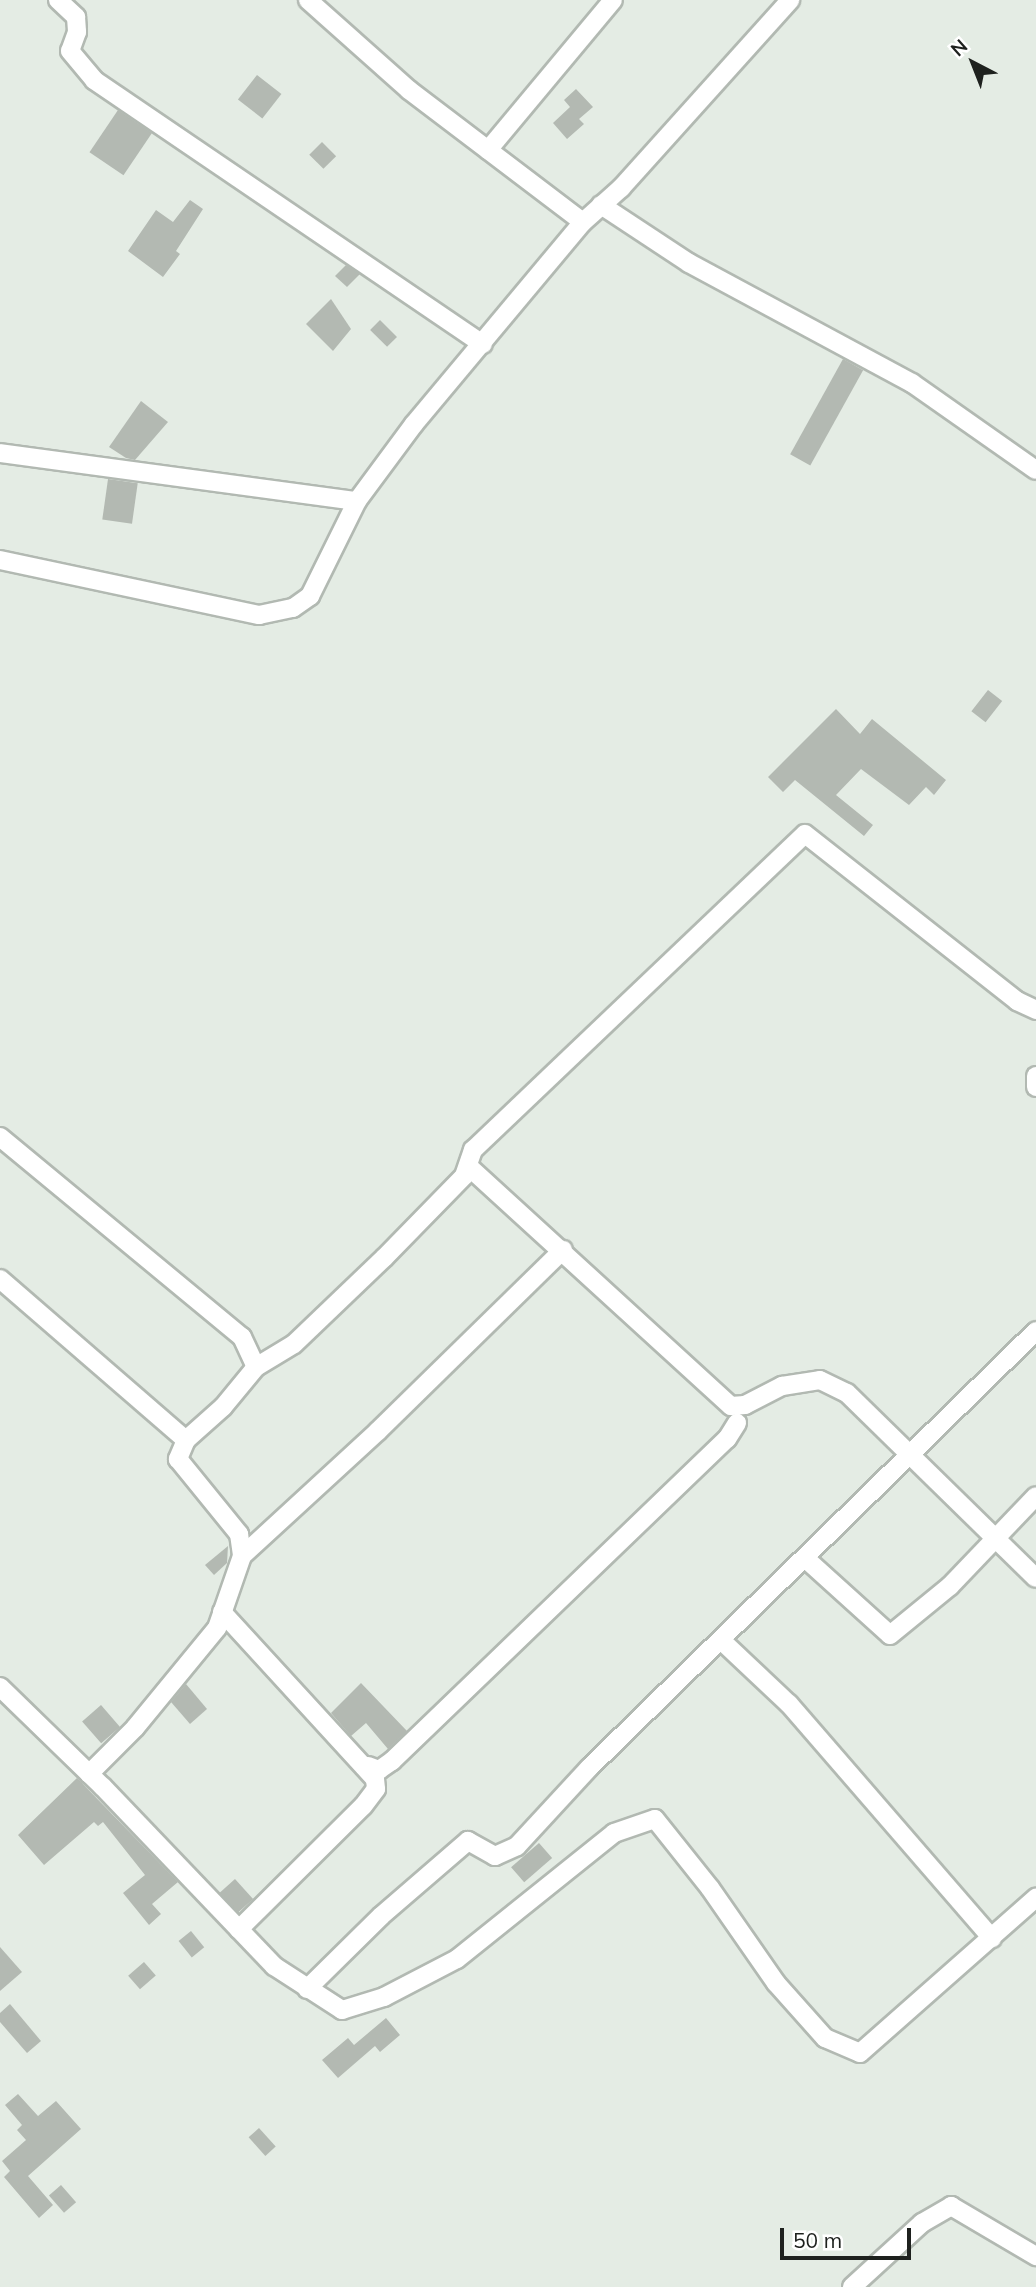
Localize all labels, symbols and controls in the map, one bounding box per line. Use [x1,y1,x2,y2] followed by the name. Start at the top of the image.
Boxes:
[938,28,1008,98] north arrow
[946,34,972,61] text: N
[784,2214,915,2258] scale bar
[793,2227,842,2253] text: 50 m

